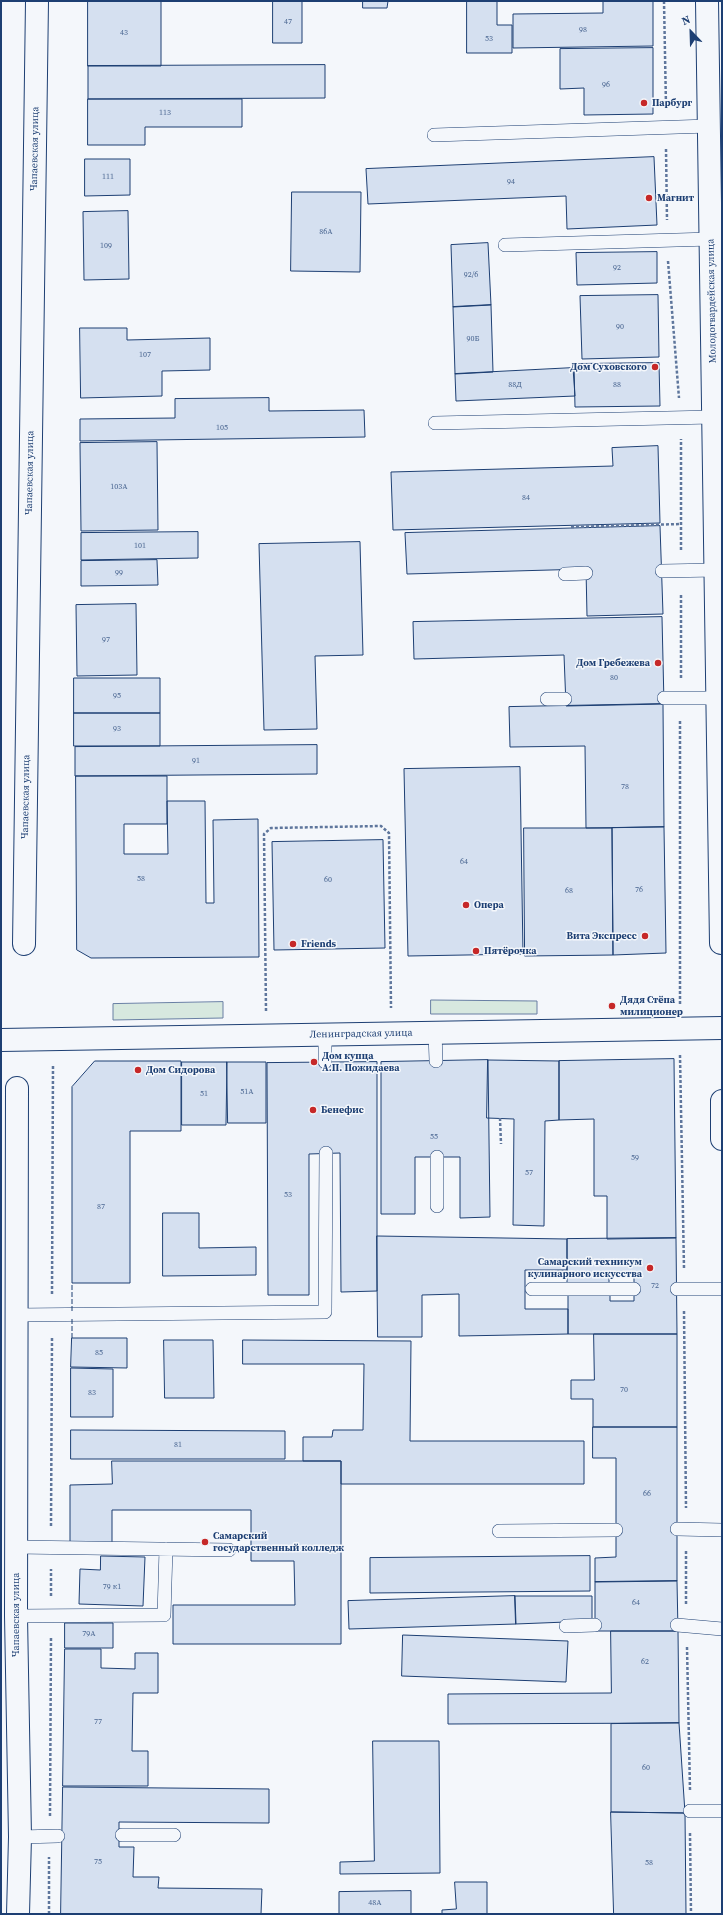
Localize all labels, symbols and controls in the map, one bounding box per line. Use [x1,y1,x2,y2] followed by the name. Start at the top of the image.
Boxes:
[671,12,711,52] north arrow
[679,12,693,29] text: N
[284,17,292,27] house number: 47
[579,25,587,35] house number: 98
[120,28,128,38] house number: 43
[485,34,493,44] house number: 53
[602,80,610,90] house number: 96
[652,97,692,109] place label: Парбург
[639,98,649,108] marker: Парбург
[28,107,42,191] street label: Чапаевская улица
[159,108,171,118] house number: 113
[102,172,114,182] house number: 111
[507,177,515,187] house number: 94
[657,192,694,204] place label: Магнит
[644,193,654,203] marker: Магнит
[319,227,333,237] house number: 86А
[705,239,719,363] street label: Молодогвардейская улица
[100,241,112,251] house number: 109
[613,263,621,273] house number: 92
[464,270,478,280] house number: 92/6
[616,322,624,332] house number: 90
[467,334,479,344] house number: 90Б
[139,350,151,360] house number: 107
[570,361,647,373] place label: Дом Суховского
[650,362,660,372] marker: Дом Суховского
[508,380,522,390] house number: 88Д
[613,380,621,390] house number: 88
[216,423,228,433] house number: 105
[23,431,37,515] street label: Чапаевская улица
[110,482,128,492] house number: 103А
[522,493,530,503] house number: 84
[134,541,146,551] house number: 101
[115,568,123,578] house number: 99
[102,635,110,645] house number: 97
[576,657,650,669] place label: Дом Гребежева
[653,658,663,668] marker: Дом Гребежева
[610,673,618,683] house number: 80
[113,691,121,701] house number: 95
[113,724,121,734] house number: 93
[19,755,33,839] street label: Чапаевская улица
[192,756,200,766] house number: 91
[621,782,629,792] house number: 78
[460,857,468,867] house number: 64
[137,874,145,884] house number: 58
[324,875,332,885] house number: 60
[635,885,643,895] house number: 76
[565,886,573,896] house number: 68
[474,899,504,911] place label: Опера
[461,900,471,910] marker: Опера
[566,930,637,942] place label: Вита Экспресс
[640,931,650,941] marker: Вита Экспресс
[301,938,336,950] place label: Friends
[288,939,298,949] marker: Friends
[484,945,537,957] place label: Пятёрочка
[471,946,481,956] marker: Пятёрочка
[620,994,683,1018] place label: Дядя Стёпа милиционер
[607,1001,617,1011] marker: Дядя Стёпа милиционер
[309,1027,413,1041] street label: Ленинградская улица
[322,1050,399,1074] place label: Дом купца А.П. Пожидаева
[309,1057,319,1067] marker: Дом купца А.П. Пожидаева
[146,1064,215,1076] place label: Дом Сидорова
[133,1065,143,1075] marker: Дом Сидорова
[240,1087,254,1097] house number: 51А
[200,1089,208,1099] house number: 51
[321,1104,364,1116] place label: Бенефис
[308,1105,318,1115] marker: Бенефис
[430,1132,438,1142] house number: 55
[631,1153,639,1163] house number: 59
[525,1168,533,1178] house number: 57
[284,1190,292,1200] house number: 53
[97,1202,105,1212] house number: 87
[528,1256,642,1280] place label: Самарский техникум кулинарного искусства
[645,1263,655,1273] marker: Самарский техникум кулинарного искусства
[651,1281,659,1291] house number: 72
[95,1348,103,1358] house number: 85
[620,1385,628,1395] house number: 70
[88,1388,96,1398] house number: 83
[174,1440,182,1450] house number: 81
[643,1489,651,1499] house number: 66
[213,1530,344,1554] place label: Самарский государственный колледж
[200,1537,210,1547] marker: Самарский государственный колледж
[10,1573,22,1657] street label: Чапаевская улица
[103,1582,121,1592] house number: 79 к1
[632,1598,640,1608] house number: 64
[82,1629,96,1639] house number: 79А
[641,1657,649,1667] house number: 62
[94,1717,102,1727] house number: 77
[642,1763,650,1773] house number: 60
[94,1857,102,1867] house number: 75
[645,1858,653,1868] house number: 58
[368,1898,382,1908] house number: 48А

